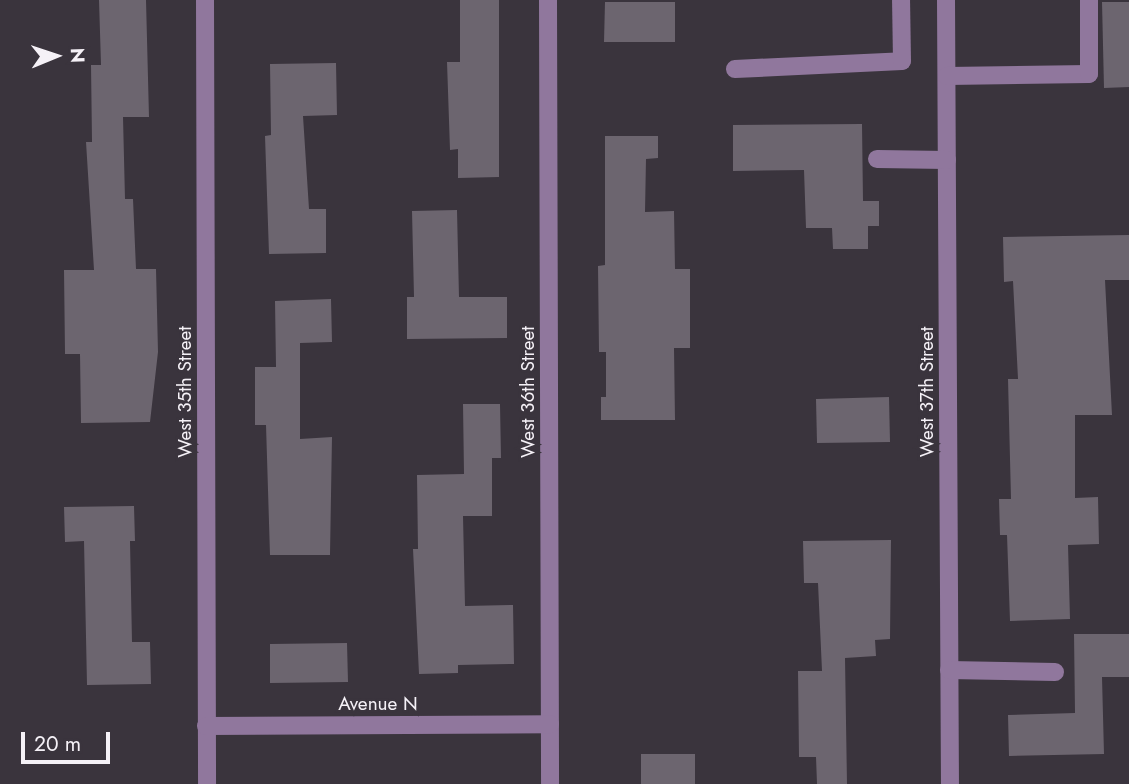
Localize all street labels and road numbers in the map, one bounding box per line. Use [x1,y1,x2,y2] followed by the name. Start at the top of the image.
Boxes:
[174,326,196,458] street label: West 35th Street
[517,326,539,458] street label: West 36th Street
[916,327,938,457] street label: West 37th Street
[338,693,418,715] street label: Avenue N

